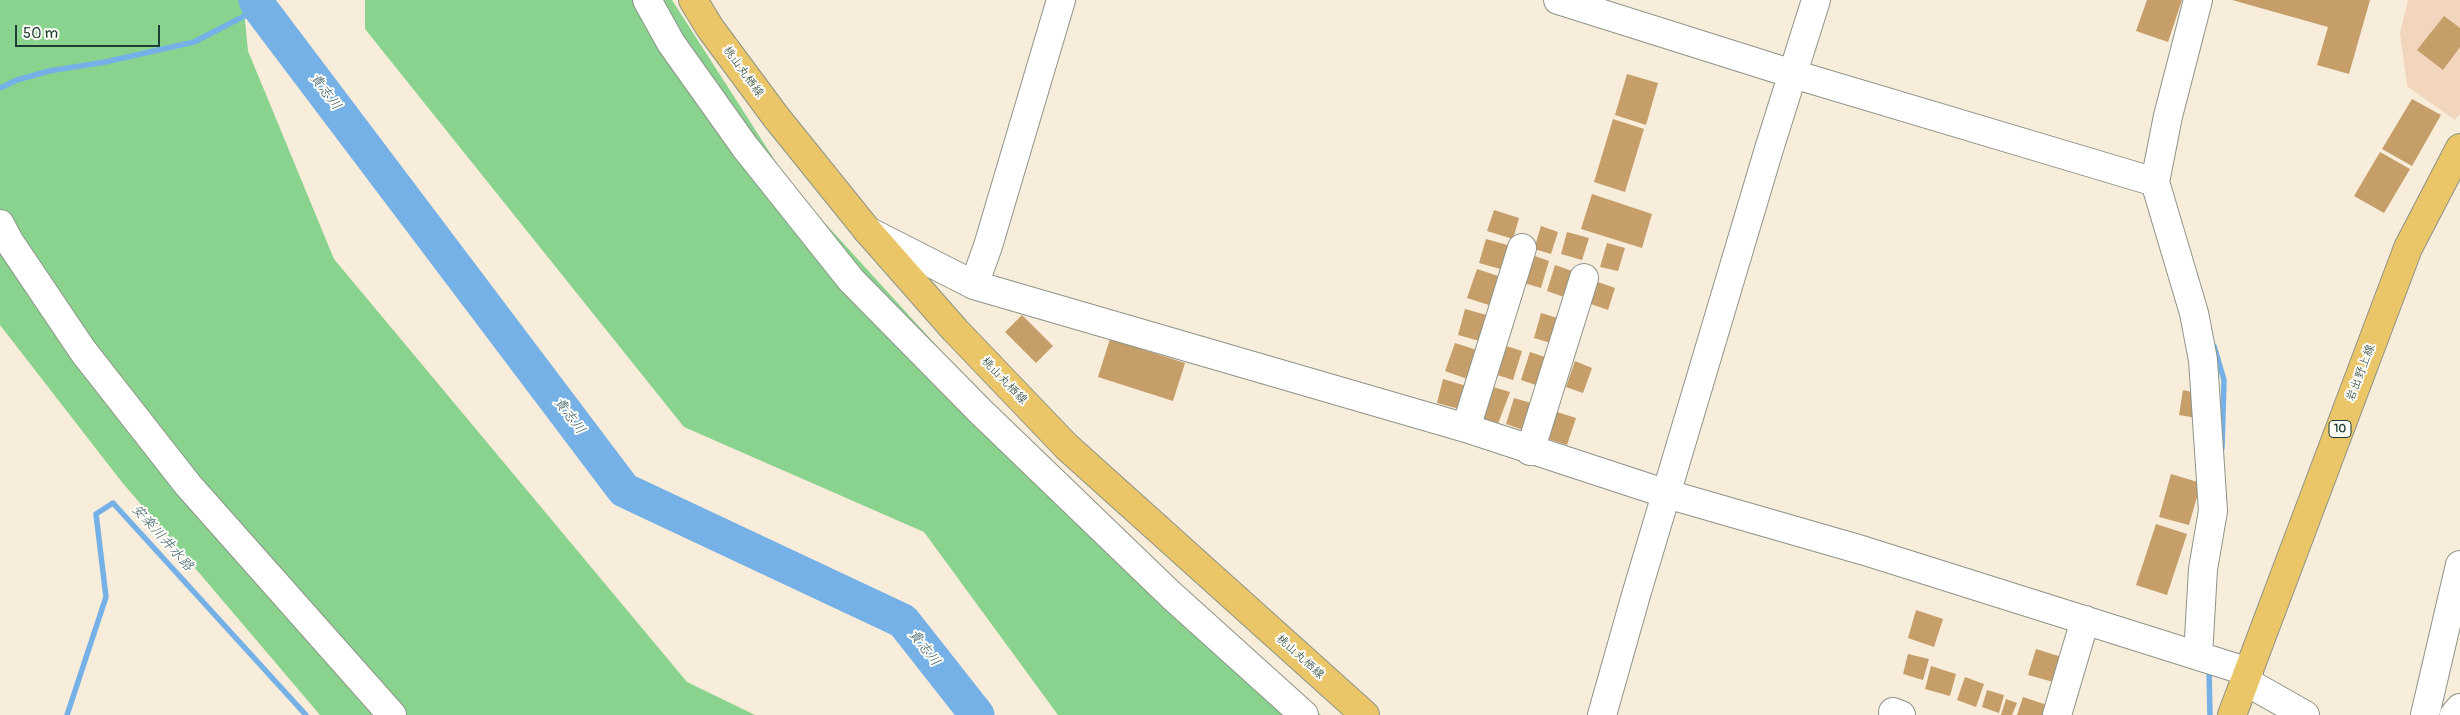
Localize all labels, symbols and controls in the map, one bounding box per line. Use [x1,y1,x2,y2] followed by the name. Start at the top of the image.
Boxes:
[18,15,162,47] scale bar
[23,24,58,43] text: 50 m
[720,43,766,101] street label: 桃山丸栖線
[306,70,344,114] water label: 貴志川
[2344,342,2378,404] street label: 岩出野上線
[978,354,1030,408] street label: 桃山丸栖線
[550,394,588,438] water label: 貴志川
[2329,420,2351,438] road number: 10
[128,501,196,575] water label: 安楽川井水路
[904,626,944,670] water label: 貴志川
[1273,632,1327,682] street label: 桃山丸栖線

